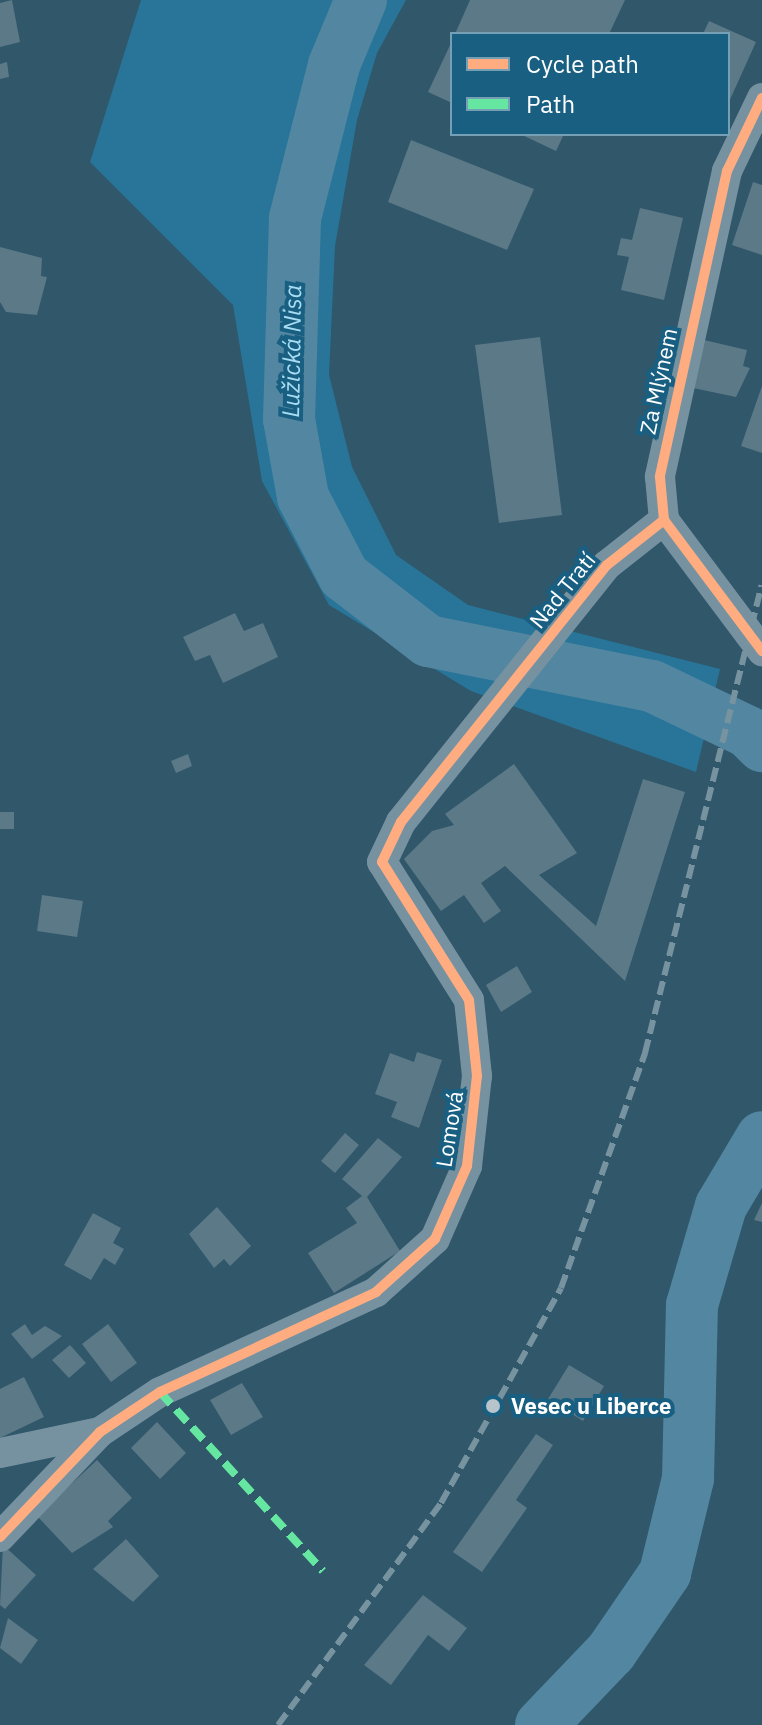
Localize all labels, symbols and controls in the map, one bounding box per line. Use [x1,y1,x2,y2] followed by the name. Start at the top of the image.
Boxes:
[450,32,730,136] legend
[526,48,639,80] text: Cycle path
[526,88,575,120] text: Path
[276,284,308,418] water label: Lužická Nisa
[634,325,682,437] street label: Za Mlýnem
[523,547,601,633] street label: Nad Tratí
[430,1089,468,1169] street label: Lomová
[511,1393,671,1419] place label: Vesec u Liberce
[482,1395,504,1417] marker: Vesec u Liberce

